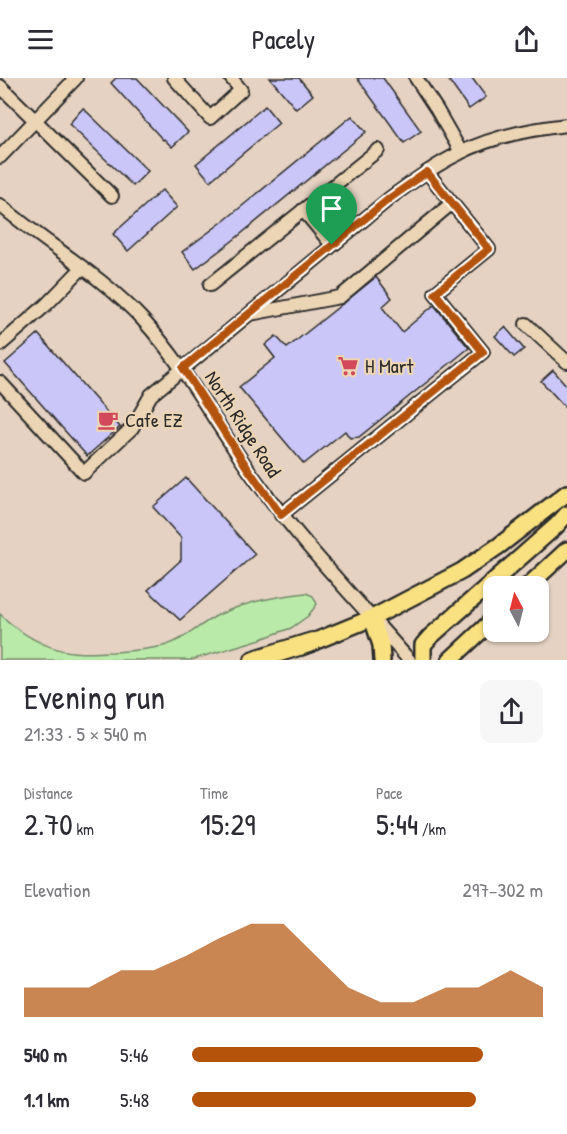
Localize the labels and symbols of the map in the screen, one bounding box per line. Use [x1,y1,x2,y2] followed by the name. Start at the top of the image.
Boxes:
[306,183,357,245] pin
[365,352,414,379] place label: H Mart
[336,354,360,378] supermarket icon: H Mart
[199,365,288,482] street label: North Ridge Road
[125,406,183,433] place label: Cafe EZ
[96,408,120,432] cafe icon: Cafe EZ
[483,576,549,642] north arrow

